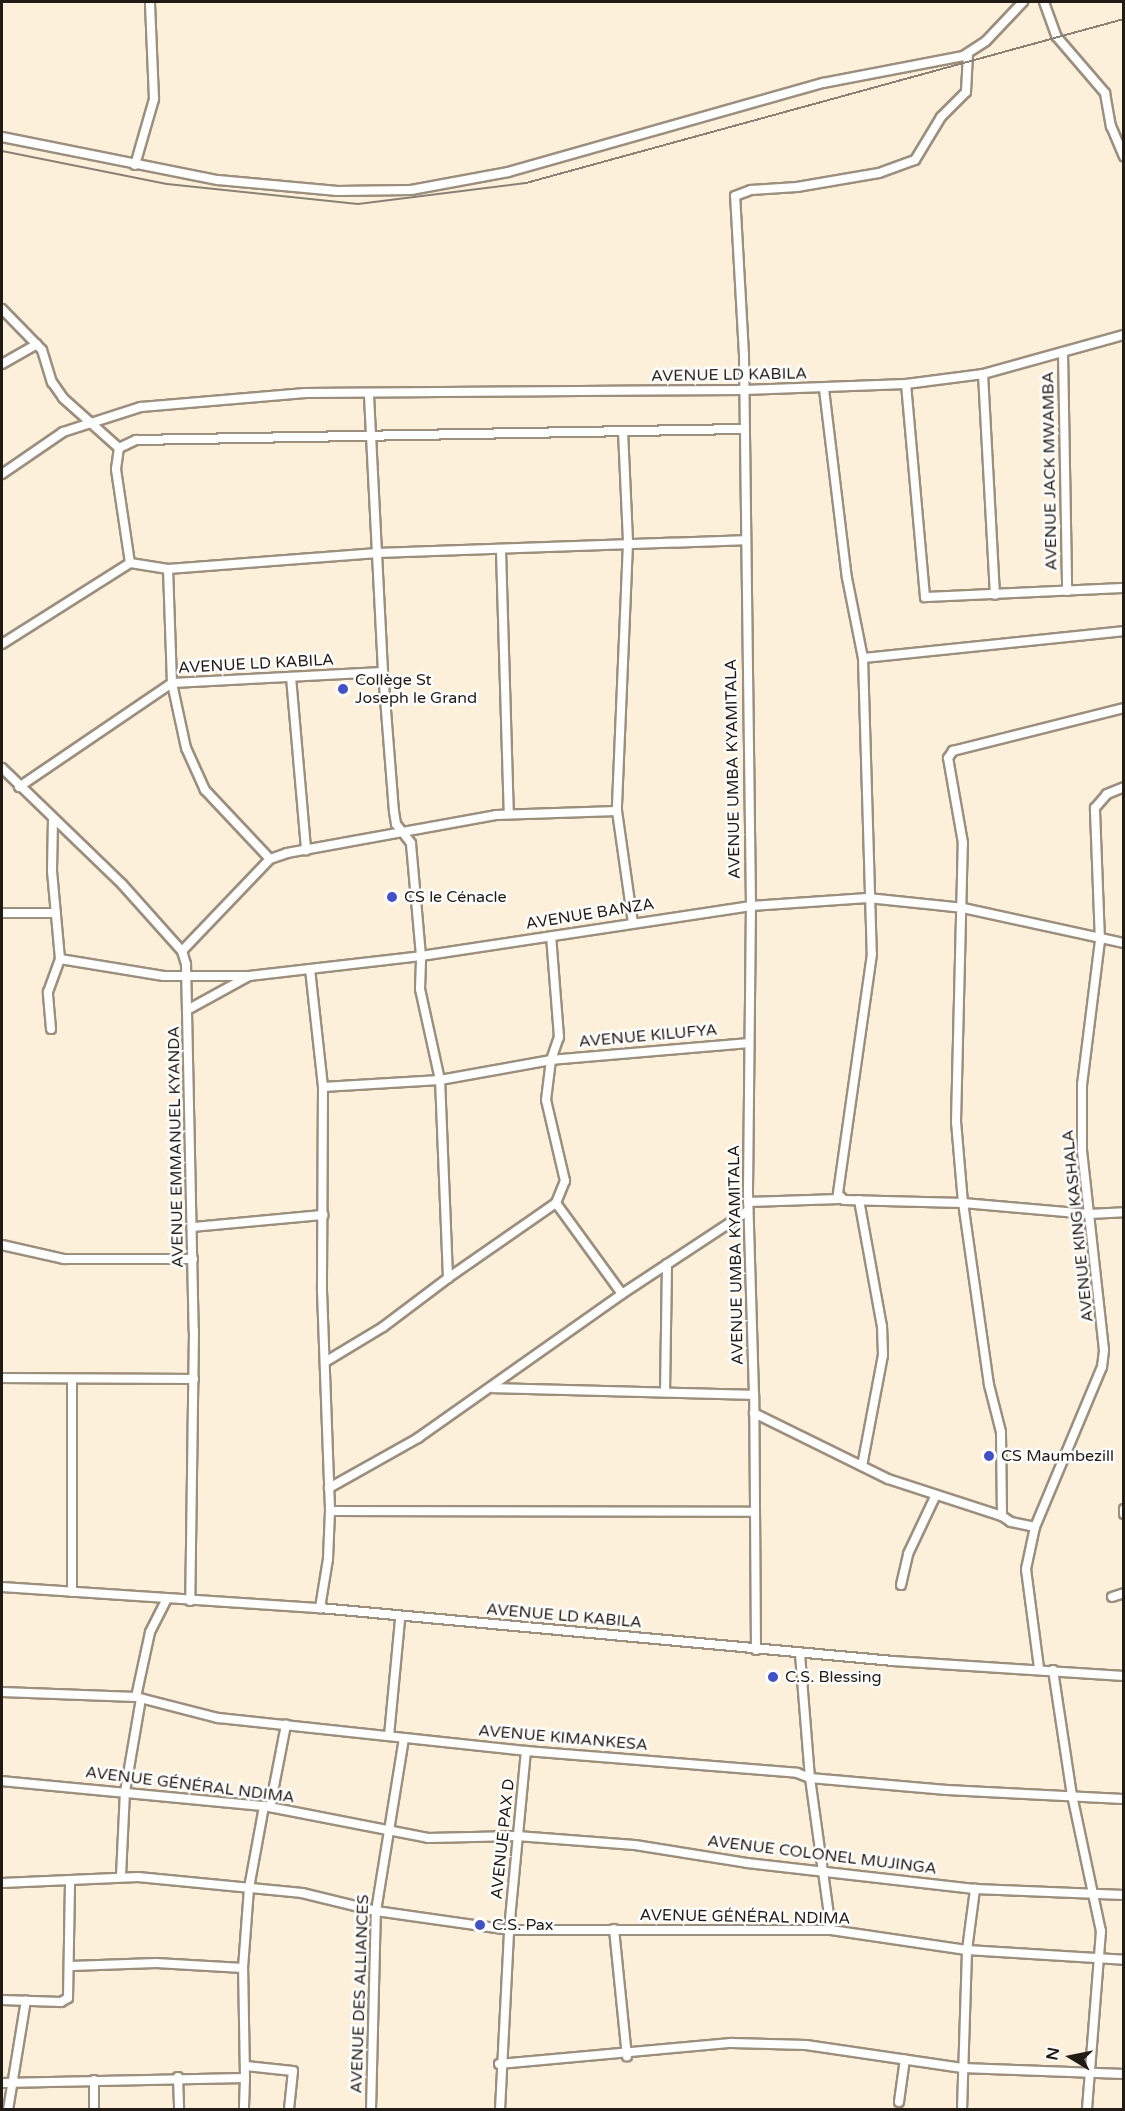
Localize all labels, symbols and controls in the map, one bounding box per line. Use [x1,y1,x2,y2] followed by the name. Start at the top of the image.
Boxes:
[651,364,807,386] street label: AVENUE LD KABILA
[1039,371,1061,571] street label: AVENUE JACK MWAMBA
[178,650,334,678] street label: AVENUE LD KABILA
[721,659,745,879] street label: AVENUE UMBA KYAMITALA
[355,670,477,708] place label: Collège St Joseph le Grand
[336,682,350,696] marker: Collège St Joseph le Grand
[404,887,507,907] place label: CS le Cénacle
[385,890,399,904] marker: CS le Cénacle
[524,894,656,934] street label: AVENUE BANZA
[578,1020,718,1052] street label: AVENUE KILUFYA
[164,1026,188,1268] street label: AVENUE EMMANUEL KYANDA
[1058,1129,1098,1323] street label: AVENUE KING KASHALA
[724,1145,748,1365] street label: AVENUE UMBA KYAMITALA
[1001,1446,1114,1466] place label: CS Maumbezill
[982,1449,996,1463] marker: CS Maumbezill
[485,1600,643,1632] street label: AVENUE LD KABILA
[785,1667,882,1687] place label: C.S. Blessing
[766,1670,780,1684] marker: C.S. Blessing
[477,1721,649,1755] street label: AVENUE KIMANKESA
[84,1763,296,1807] street label: AVENUE GÉNÉRAL NDIMA
[487,1778,519,1900] street label: AVENUE PAX D
[706,1831,938,1879] street label: AVENUE COLONEL MUJINGA
[347,1894,373,2094] street label: AVENUE DES ALLIANCES
[639,1906,851,1928] street label: AVENUE GÉNÉRAL NDIMA
[492,1915,553,1935] place label: C.S. Pax
[473,1918,487,1932] marker: C.S. Pax
[1041,2027,1101,2087] north arrow
[1042,2046,1064,2062] text: N

